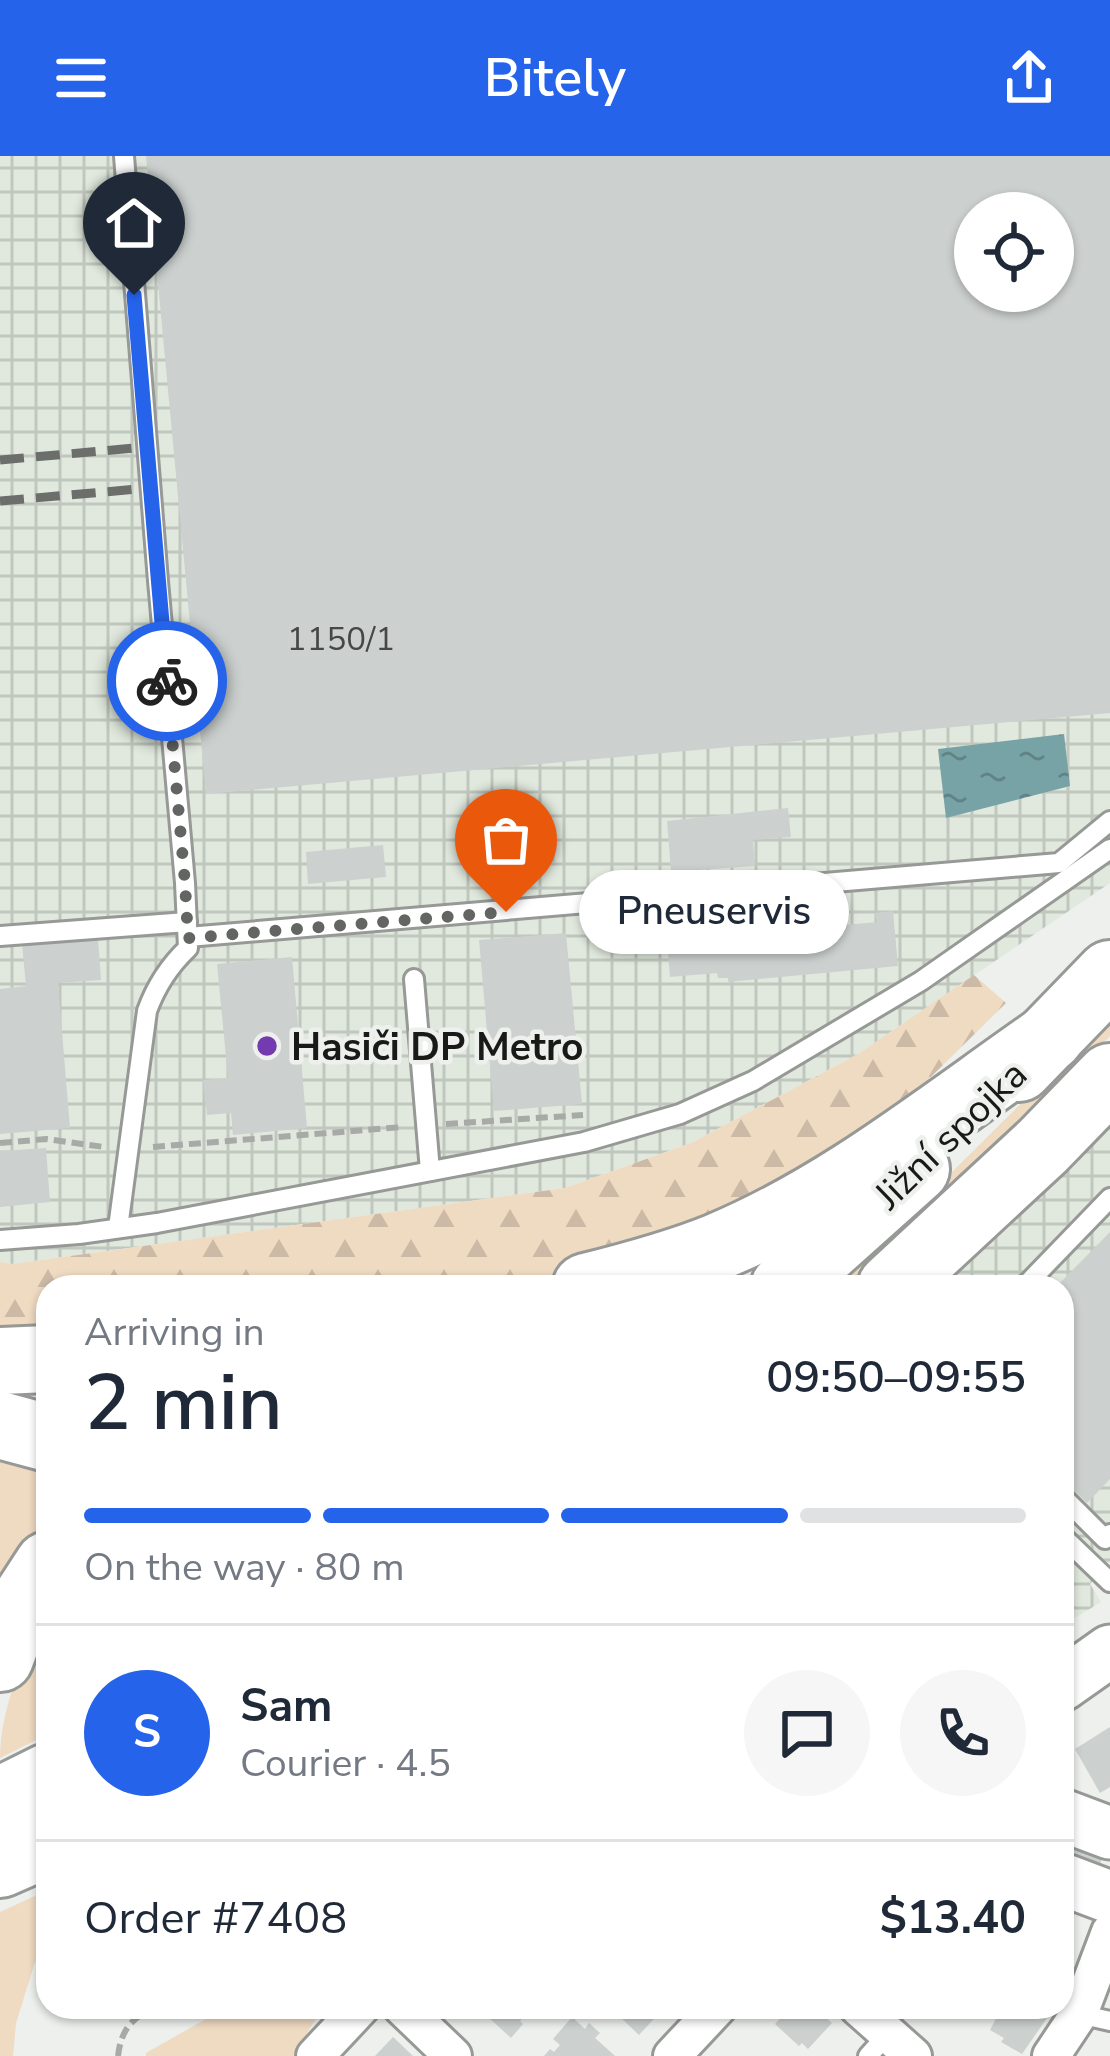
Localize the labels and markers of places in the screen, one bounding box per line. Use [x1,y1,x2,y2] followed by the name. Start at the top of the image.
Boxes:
[83,172,185,295] pin
[455,789,557,912] pin
[578,870,848,954] callout: Pneuservis
[291,1021,583,1074] place label: Hasiči DP Metro
[254,1033,280,1059] marker: Hasiči DP Metro

